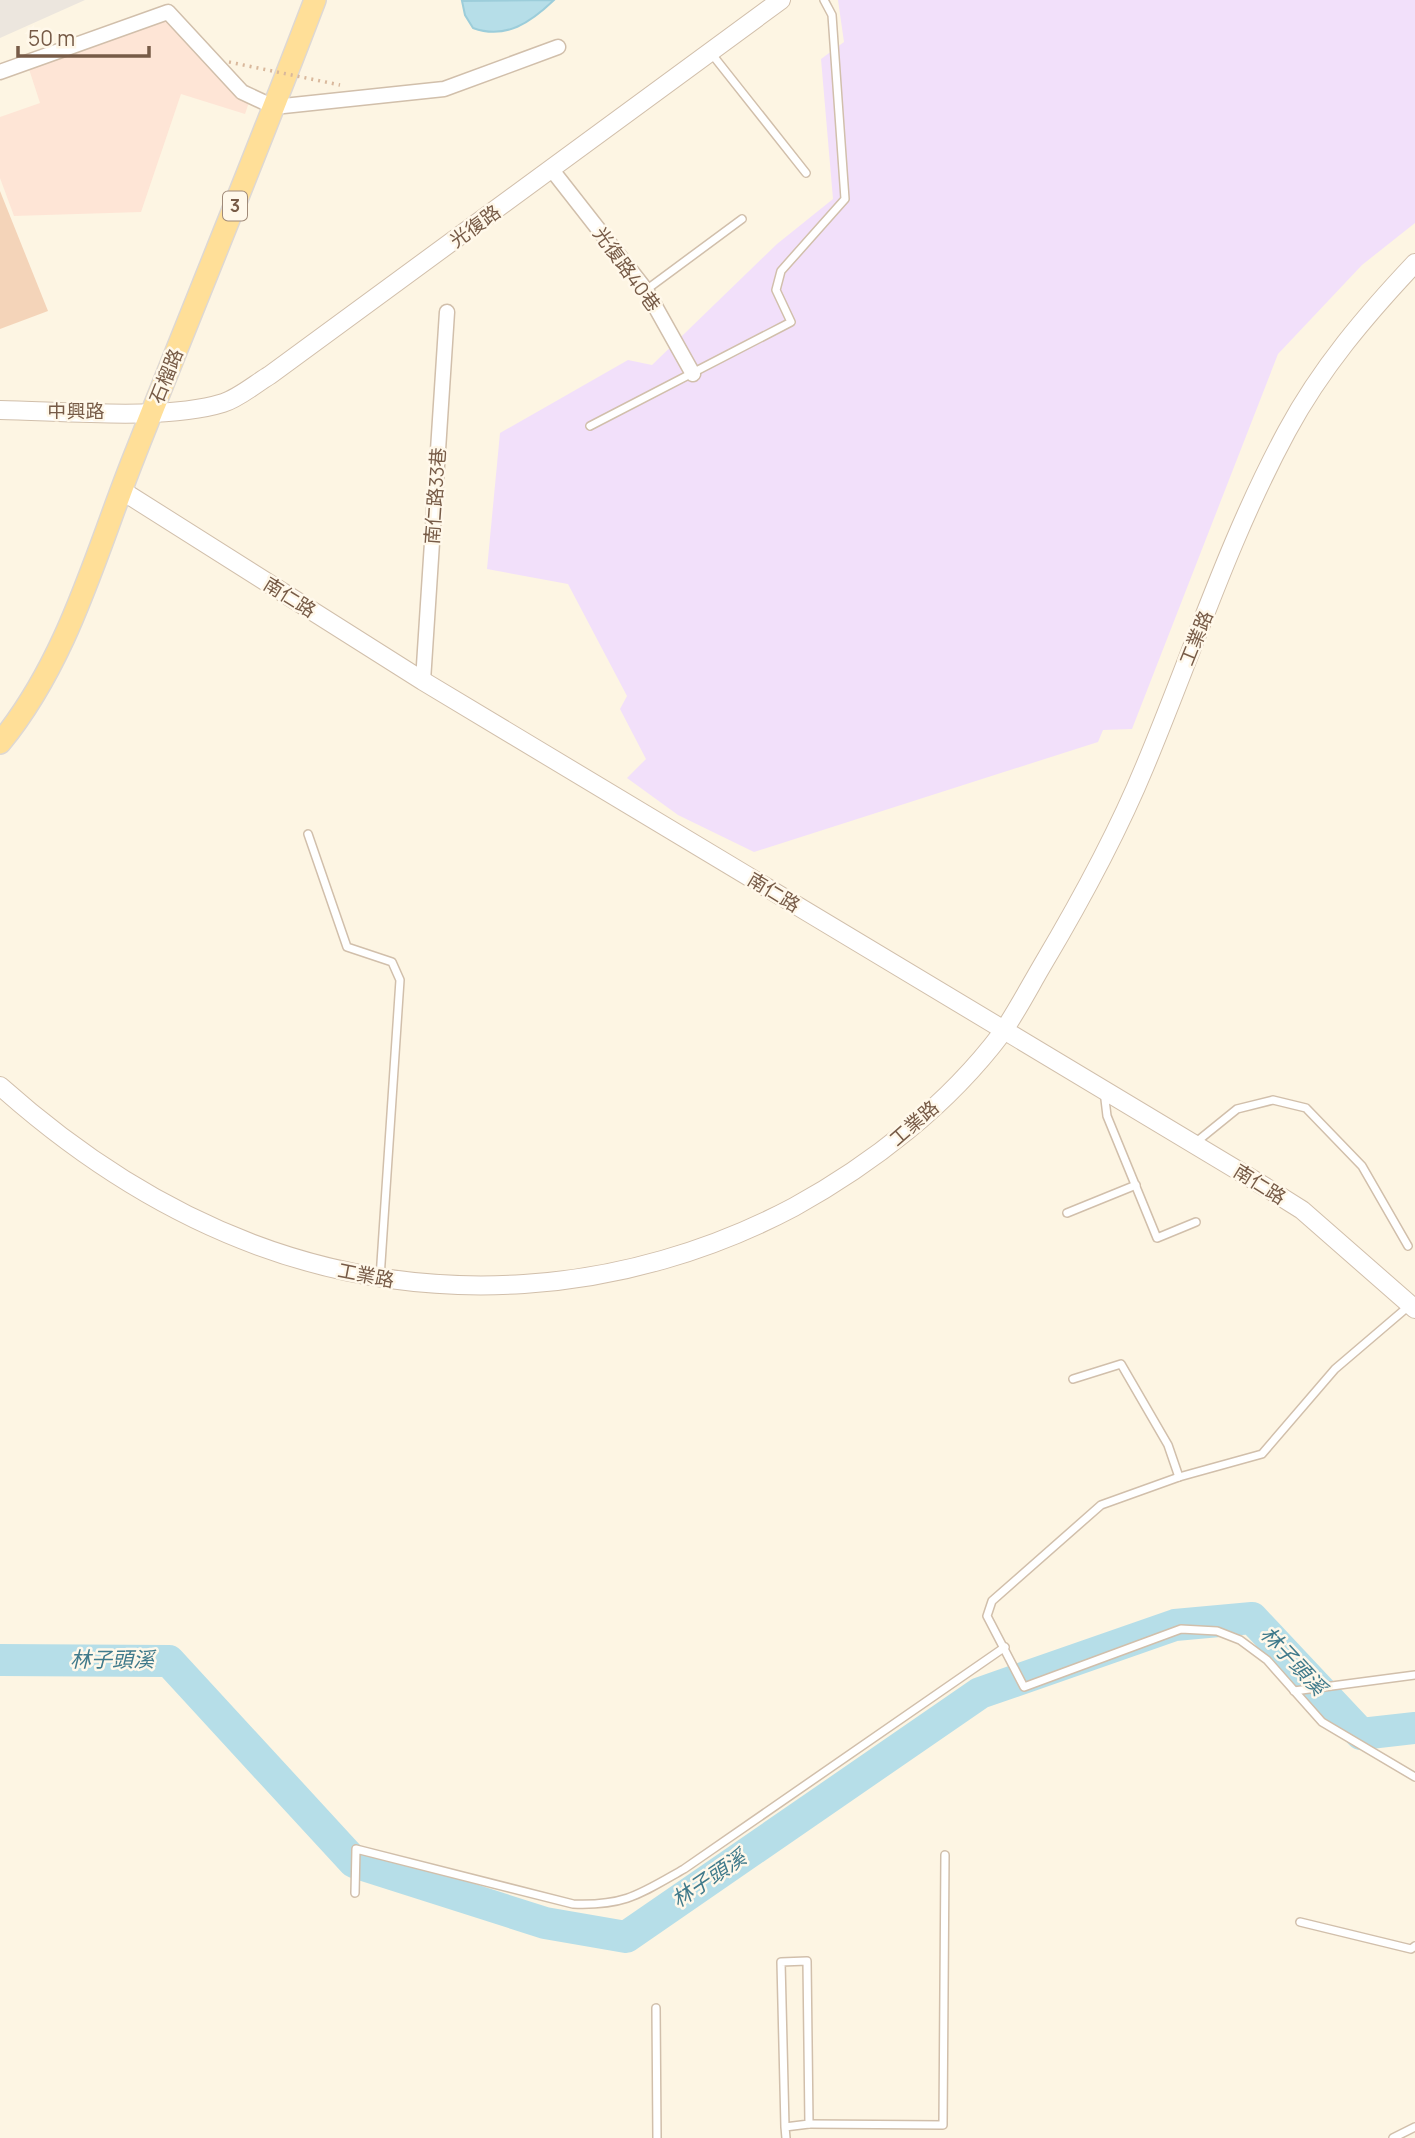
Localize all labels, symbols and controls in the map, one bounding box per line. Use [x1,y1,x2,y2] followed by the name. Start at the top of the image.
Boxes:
[18,14,149,58] scale bar
[28,24,75,52] text: 50 m
[223,191,247,220] road number: 3
[444,199,506,253] street label: 光復路
[587,221,667,317] street label: 光復路40巷
[143,345,189,407] street label: 石榴路
[47,398,105,424] street label: 中興路
[419,447,451,545] street label: 南仁路33巷
[259,571,321,623] street label: 南仁路
[1173,607,1219,669] street label: 工業路
[743,866,805,918] street label: 南仁路
[884,1094,944,1152] street label: 工業路
[1229,1158,1291,1210] street label: 南仁路
[336,1257,396,1293] street label: 工業路
[1255,1620,1335,1703] water label: 林子頭溪
[70,1645,157,1673] water label: 林子頭溪
[666,1841,754,1913] water label: 林子頭溪

